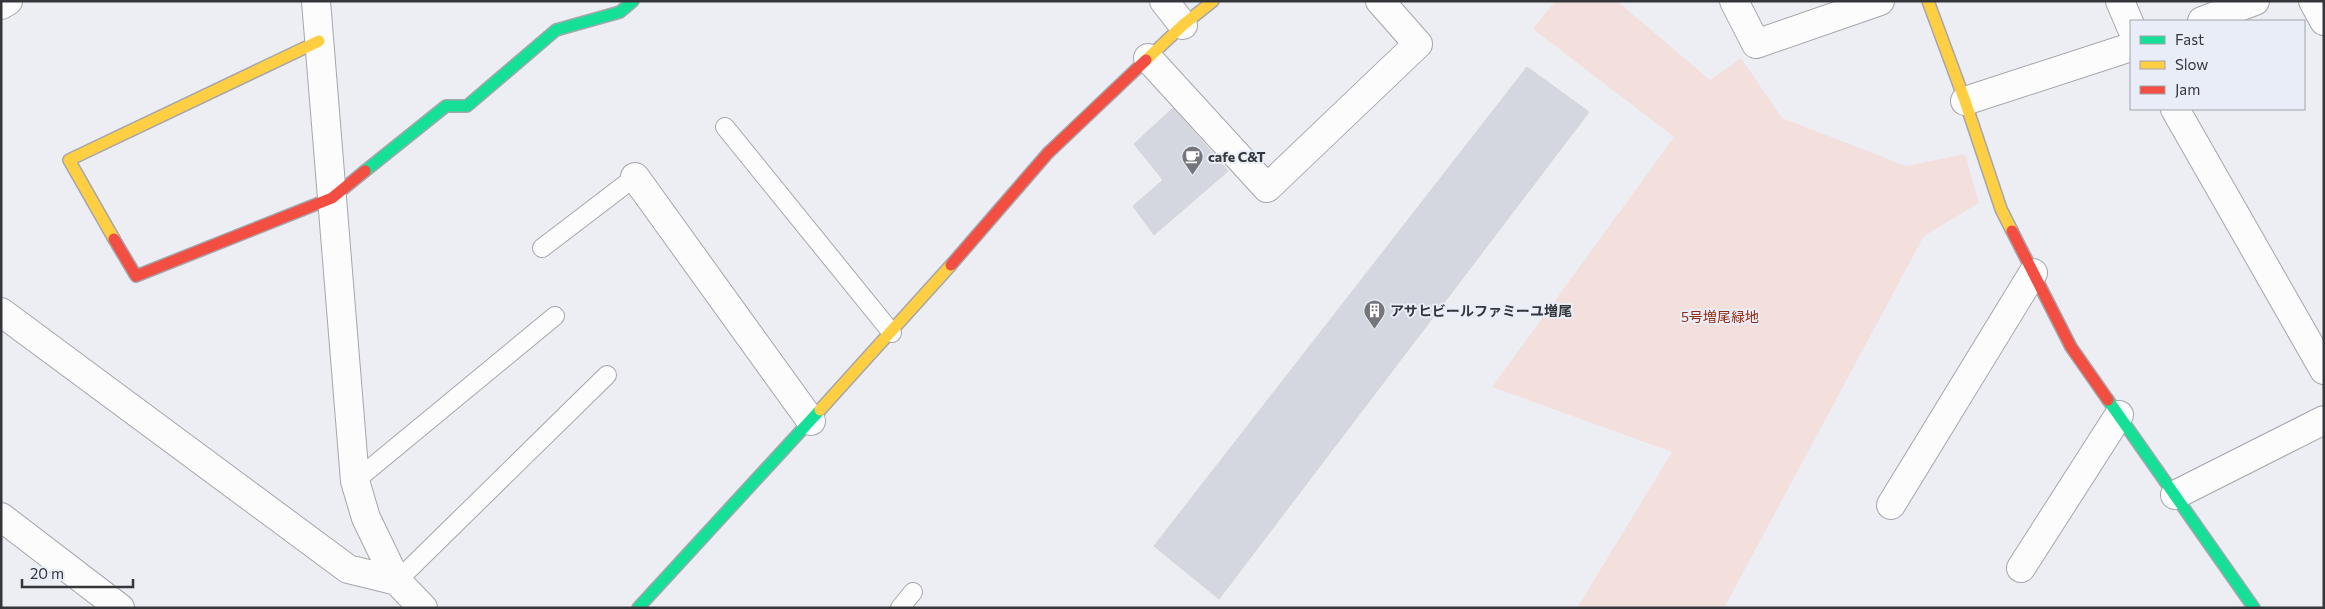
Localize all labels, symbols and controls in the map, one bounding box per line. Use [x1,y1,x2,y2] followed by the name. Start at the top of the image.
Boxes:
[2130,20,2305,110] legend
[2175,30,2204,48] text: Fast
[2175,55,2208,73] text: Slow
[2175,80,2200,98] text: Jam
[1180,144,1204,175] cafe icon: cafe C&T
[1208,148,1266,165] place label: cafe C&T
[1362,298,1386,329] building icon: アサヒビールファミーユ増尾
[1390,302,1572,319] place label: アサヒビールファミーユ増尾
[1681,308,1759,325] park label: 5号増尾緑地
[22,556,134,588] scale bar
[30,564,64,582] text: 20 m

